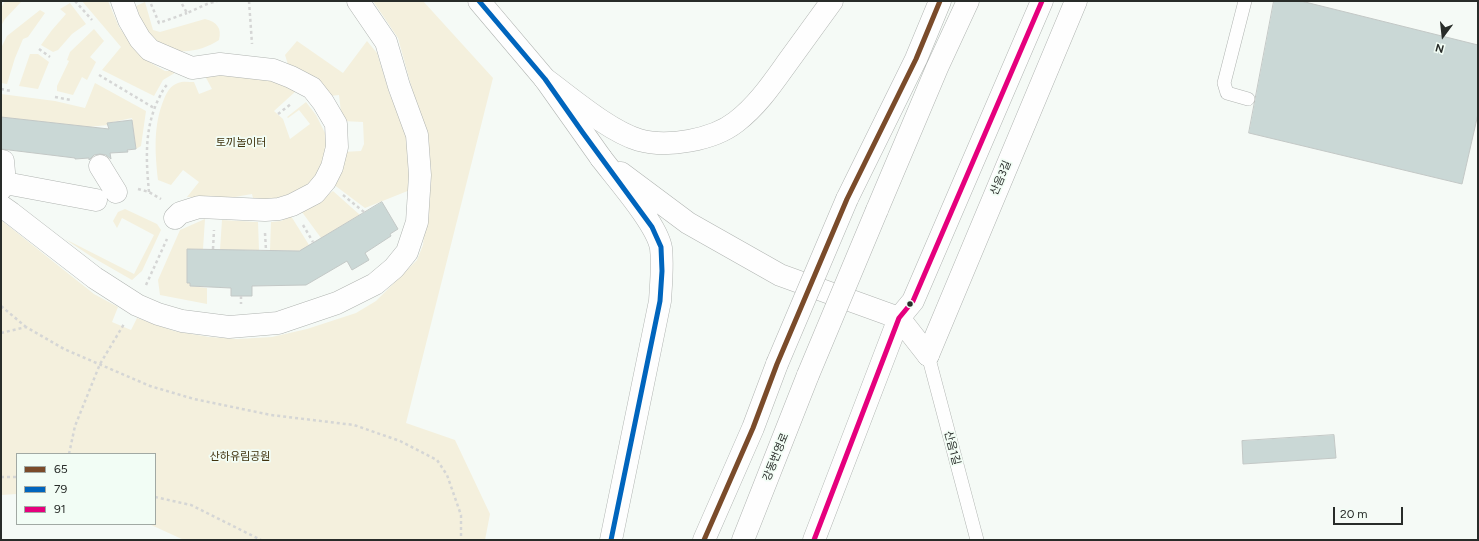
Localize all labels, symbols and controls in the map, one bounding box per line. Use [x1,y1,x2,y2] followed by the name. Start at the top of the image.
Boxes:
[1423,16,1463,56] north arrow
[1434,41,1446,55] text: N
[216,136,266,150] park label: 토끼놀이터
[988,159,1014,197] street label: 산음3길
[905,299,915,309] unlabelled marker
[941,429,963,467] street label: 산음1길
[760,431,792,483] street label: 강동번영로
[210,450,270,464] park label: 산하유림공원
[16,453,156,525] legend
[54,462,68,476] text: 65
[54,482,67,496] text: 79
[1335,499,1405,525] scale bar
[54,502,66,516] text: 91
[1340,507,1368,521] text: 20 m

